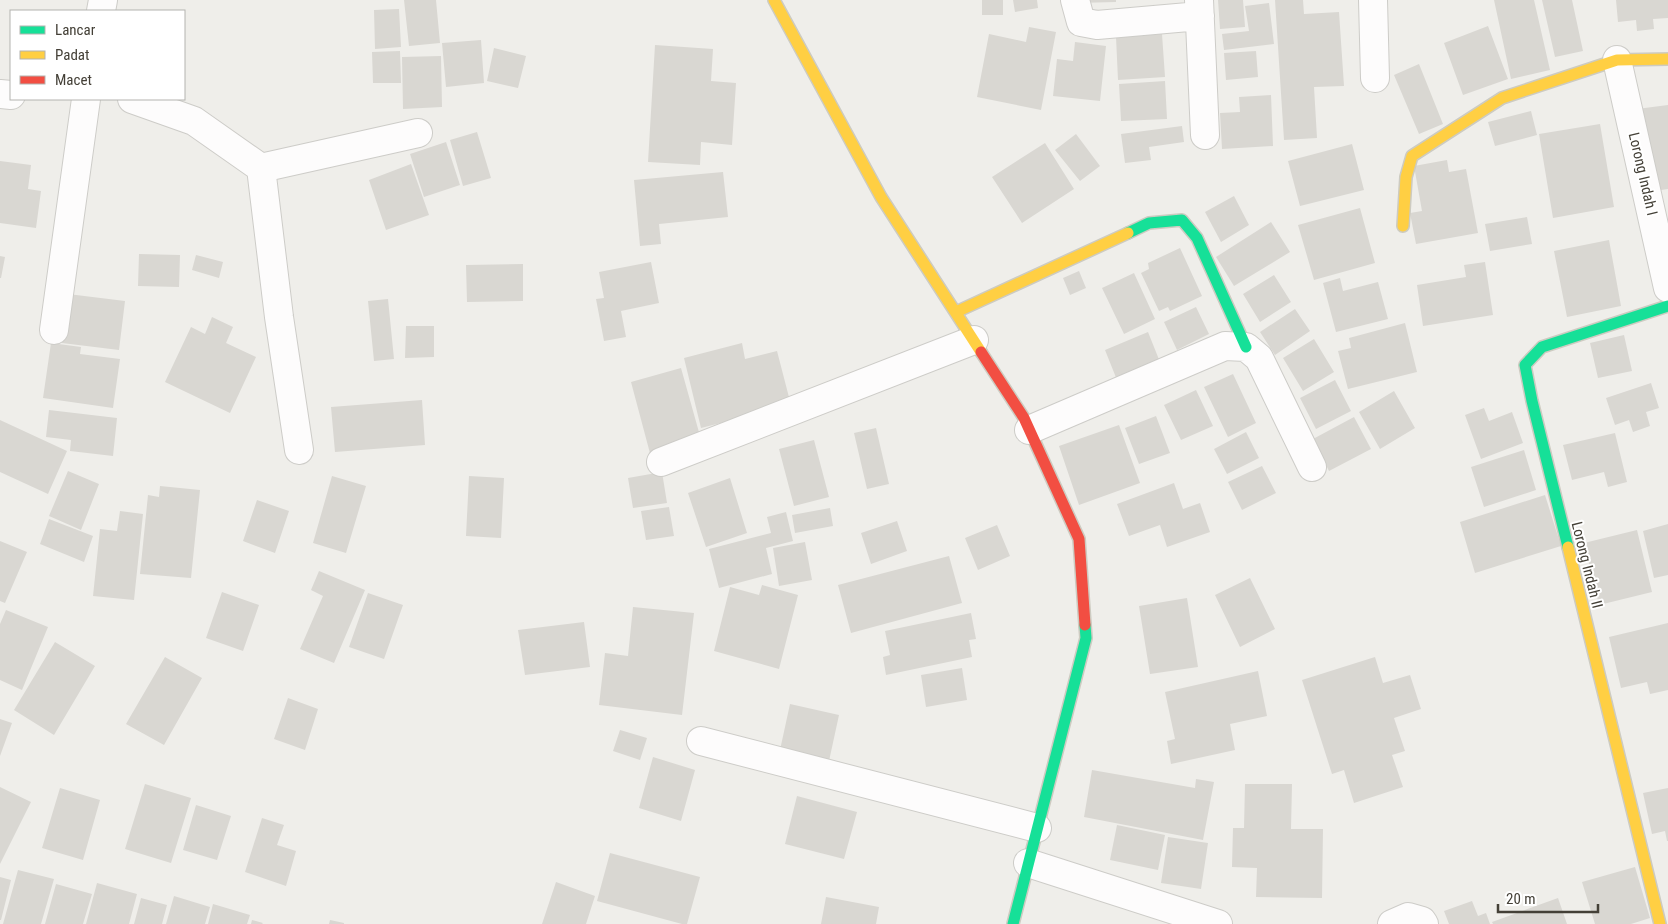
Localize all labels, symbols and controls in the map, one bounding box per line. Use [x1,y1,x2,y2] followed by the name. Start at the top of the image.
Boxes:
[10,10,185,100] legend
[55,21,96,39] text: Lancar
[55,46,89,64] text: Padat
[55,71,92,89] text: Macet
[1625,131,1661,217] street label: Lorong Indah I
[1568,520,1606,610] street label: Lorong Indah II
[1498,882,1598,914] scale bar
[1506,890,1536,908] text: 20 m

